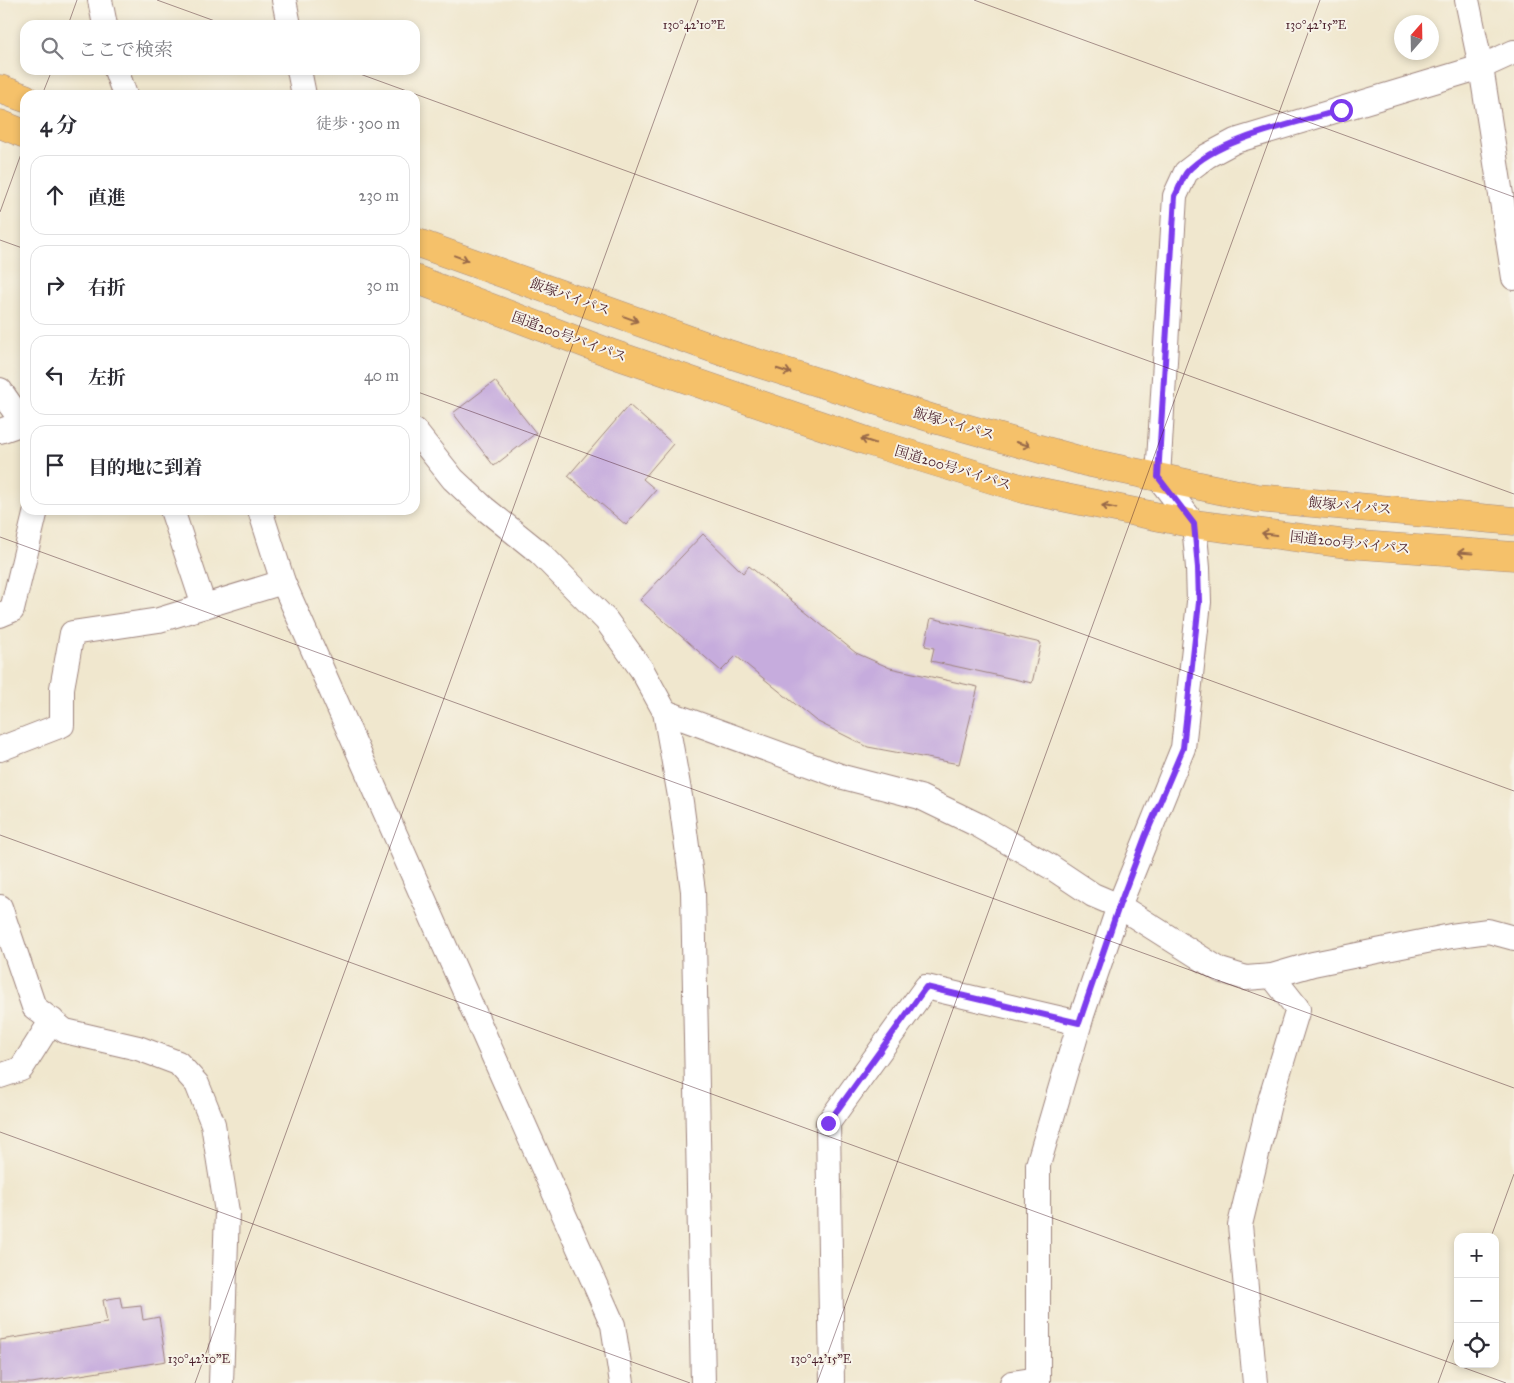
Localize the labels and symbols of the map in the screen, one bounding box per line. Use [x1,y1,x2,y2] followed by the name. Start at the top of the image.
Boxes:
[1394,15,1439,60] north arrow
[663,18,726,32] text: 130°42'10"E
[1286,18,1347,32] text: 130°42'15"E
[1330,99,1353,122] route start
[453,254,469,264] one-way arrow
[528,275,612,319] street label: 飯塚バイパス
[509,308,629,366] street label: 国道200号バイパス
[622,315,638,324] one-way arrow
[776,367,792,377] one-way arrow
[911,404,997,444] street label: 飯塚バイパス
[860,436,876,446] one-way arrow
[1015,440,1031,450] one-way arrow
[893,442,1013,494] street label: 国道200号バイパス
[1308,494,1392,518] street label: 飯塚バイパス
[1101,502,1117,511] one-way arrow
[1289,528,1411,558] street label: 国道200号バイパス
[1261,529,1277,539] one-way arrow
[1458,548,1474,557] one-way arrow
[817,1112,840,1135] route end
[168,1352,231,1366] text: 130°42'10"E
[791,1352,852,1366] text: 130°42'15"E

